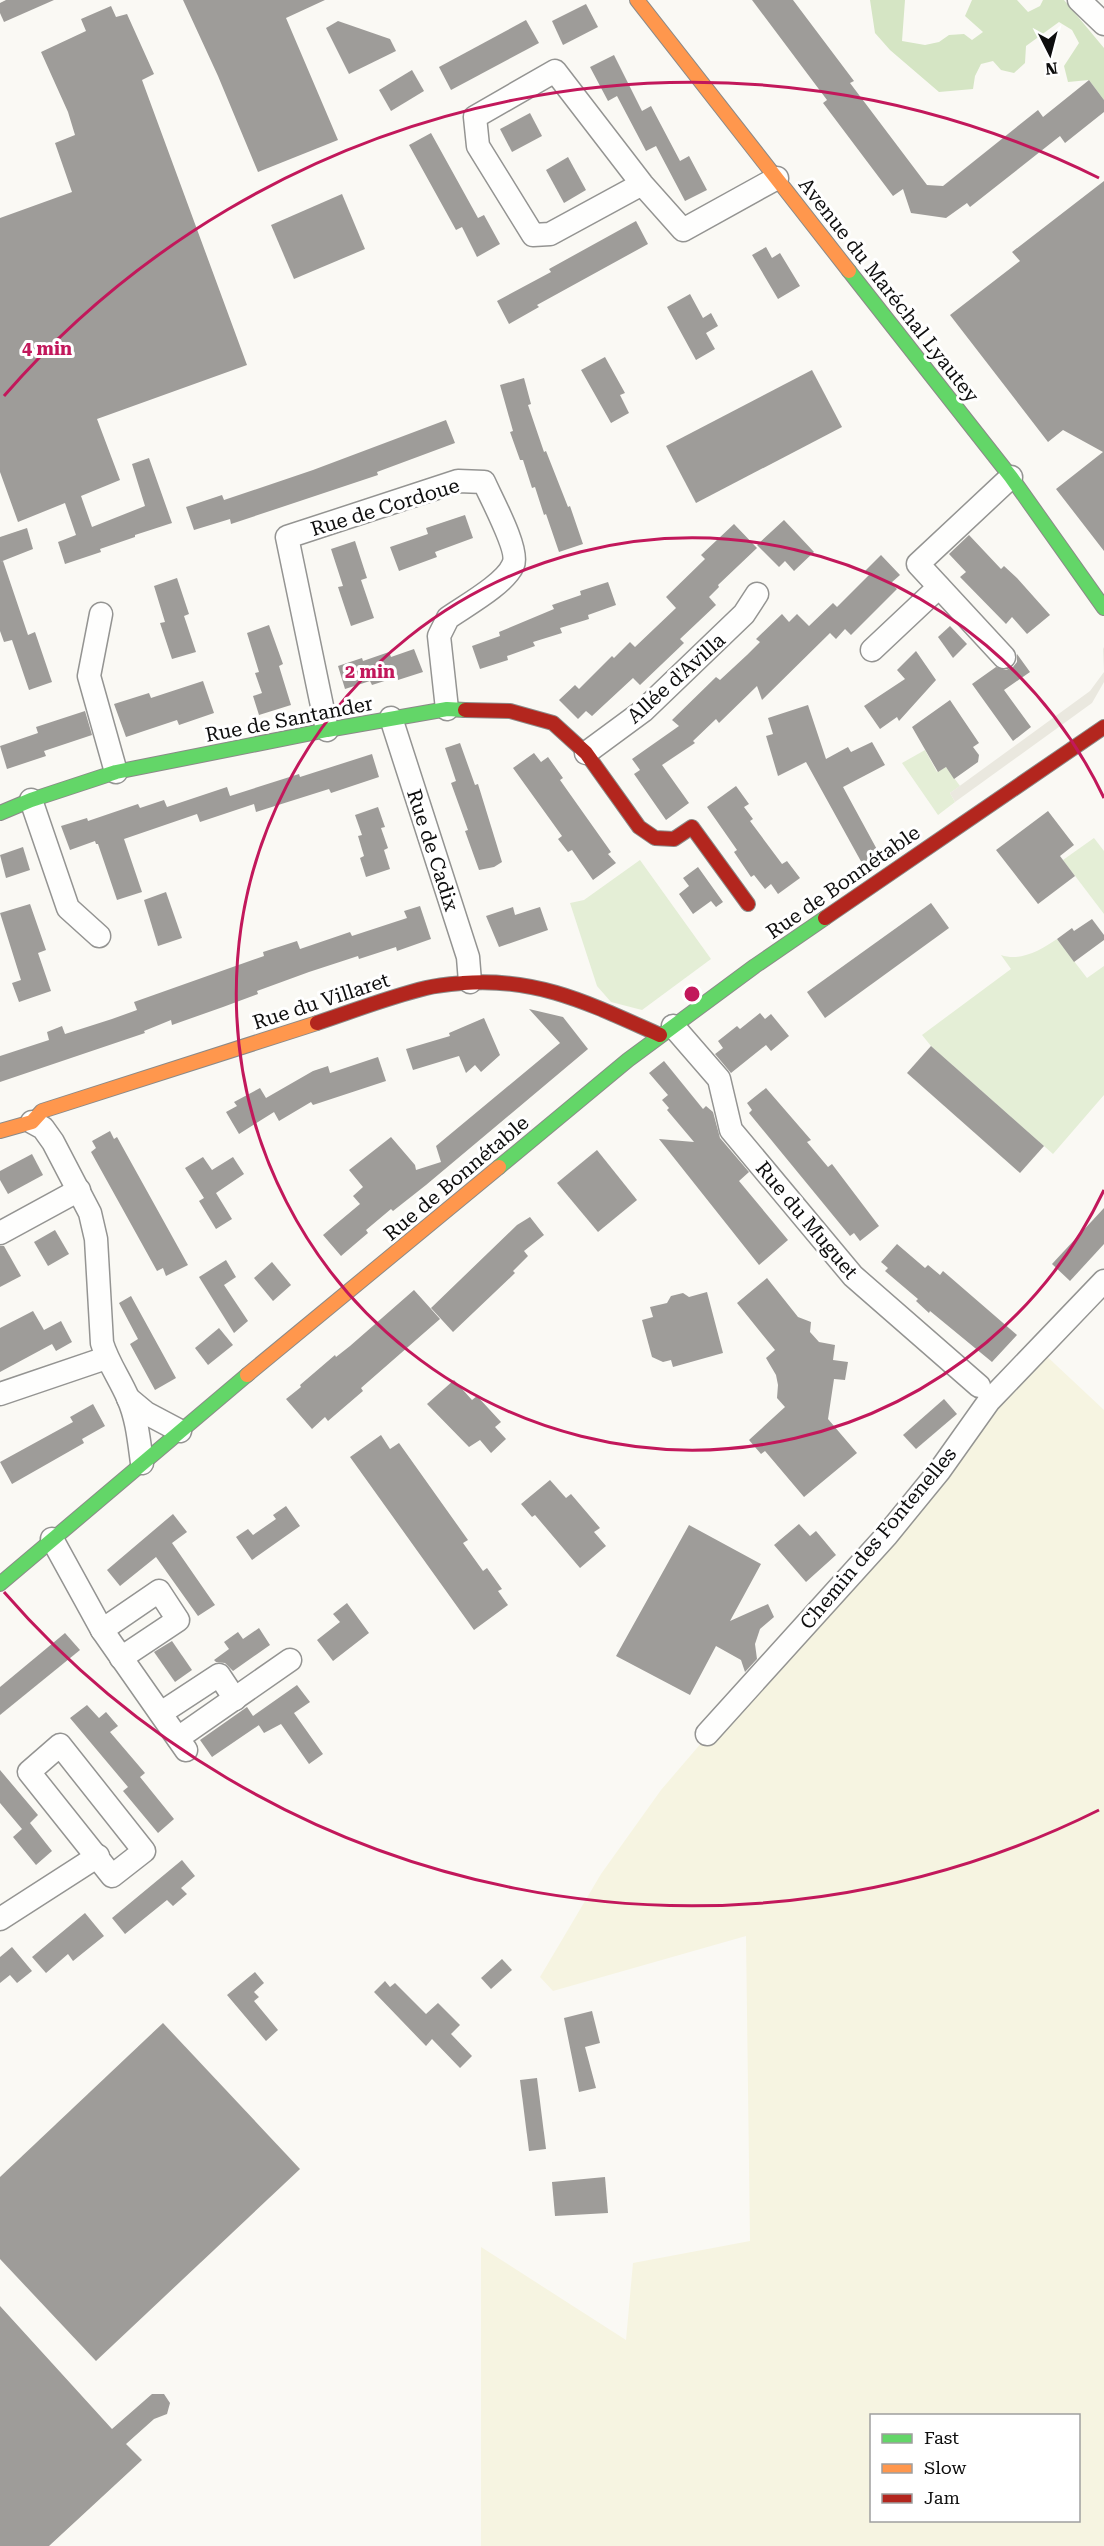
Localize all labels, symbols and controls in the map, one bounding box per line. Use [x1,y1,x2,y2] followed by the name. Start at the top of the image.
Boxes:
[1020,24,1080,84] north arrow
[1044,58,1059,79] text: N
[794,173,984,407] street label: Avenue du Maréchal Lyautey
[22,338,72,359] text: 4 min
[308,473,462,541] street label: Rue de Cordoue
[622,628,730,728] street label: Allée d'Avilla
[345,661,395,682] text: 2 min
[203,691,375,747] street label: Rue de Santander
[402,786,464,914] street label: Rue de Cadix
[762,820,924,944] street label: Rue de Bonnétable
[250,967,393,1034] street label: Rue du Villaret
[682,984,702,1004] centre of rings
[379,1110,533,1246] street label: Rue de Bonnétable
[751,1156,863,1284] street label: Rue du Muguet
[795,1442,961,1634] street label: Chemin des Fontenelles
[870,2414,1080,2522] legend
[924,2427,959,2448] text: Fast
[924,2457,966,2478] text: Slow
[924,2487,960,2508] text: Jam

